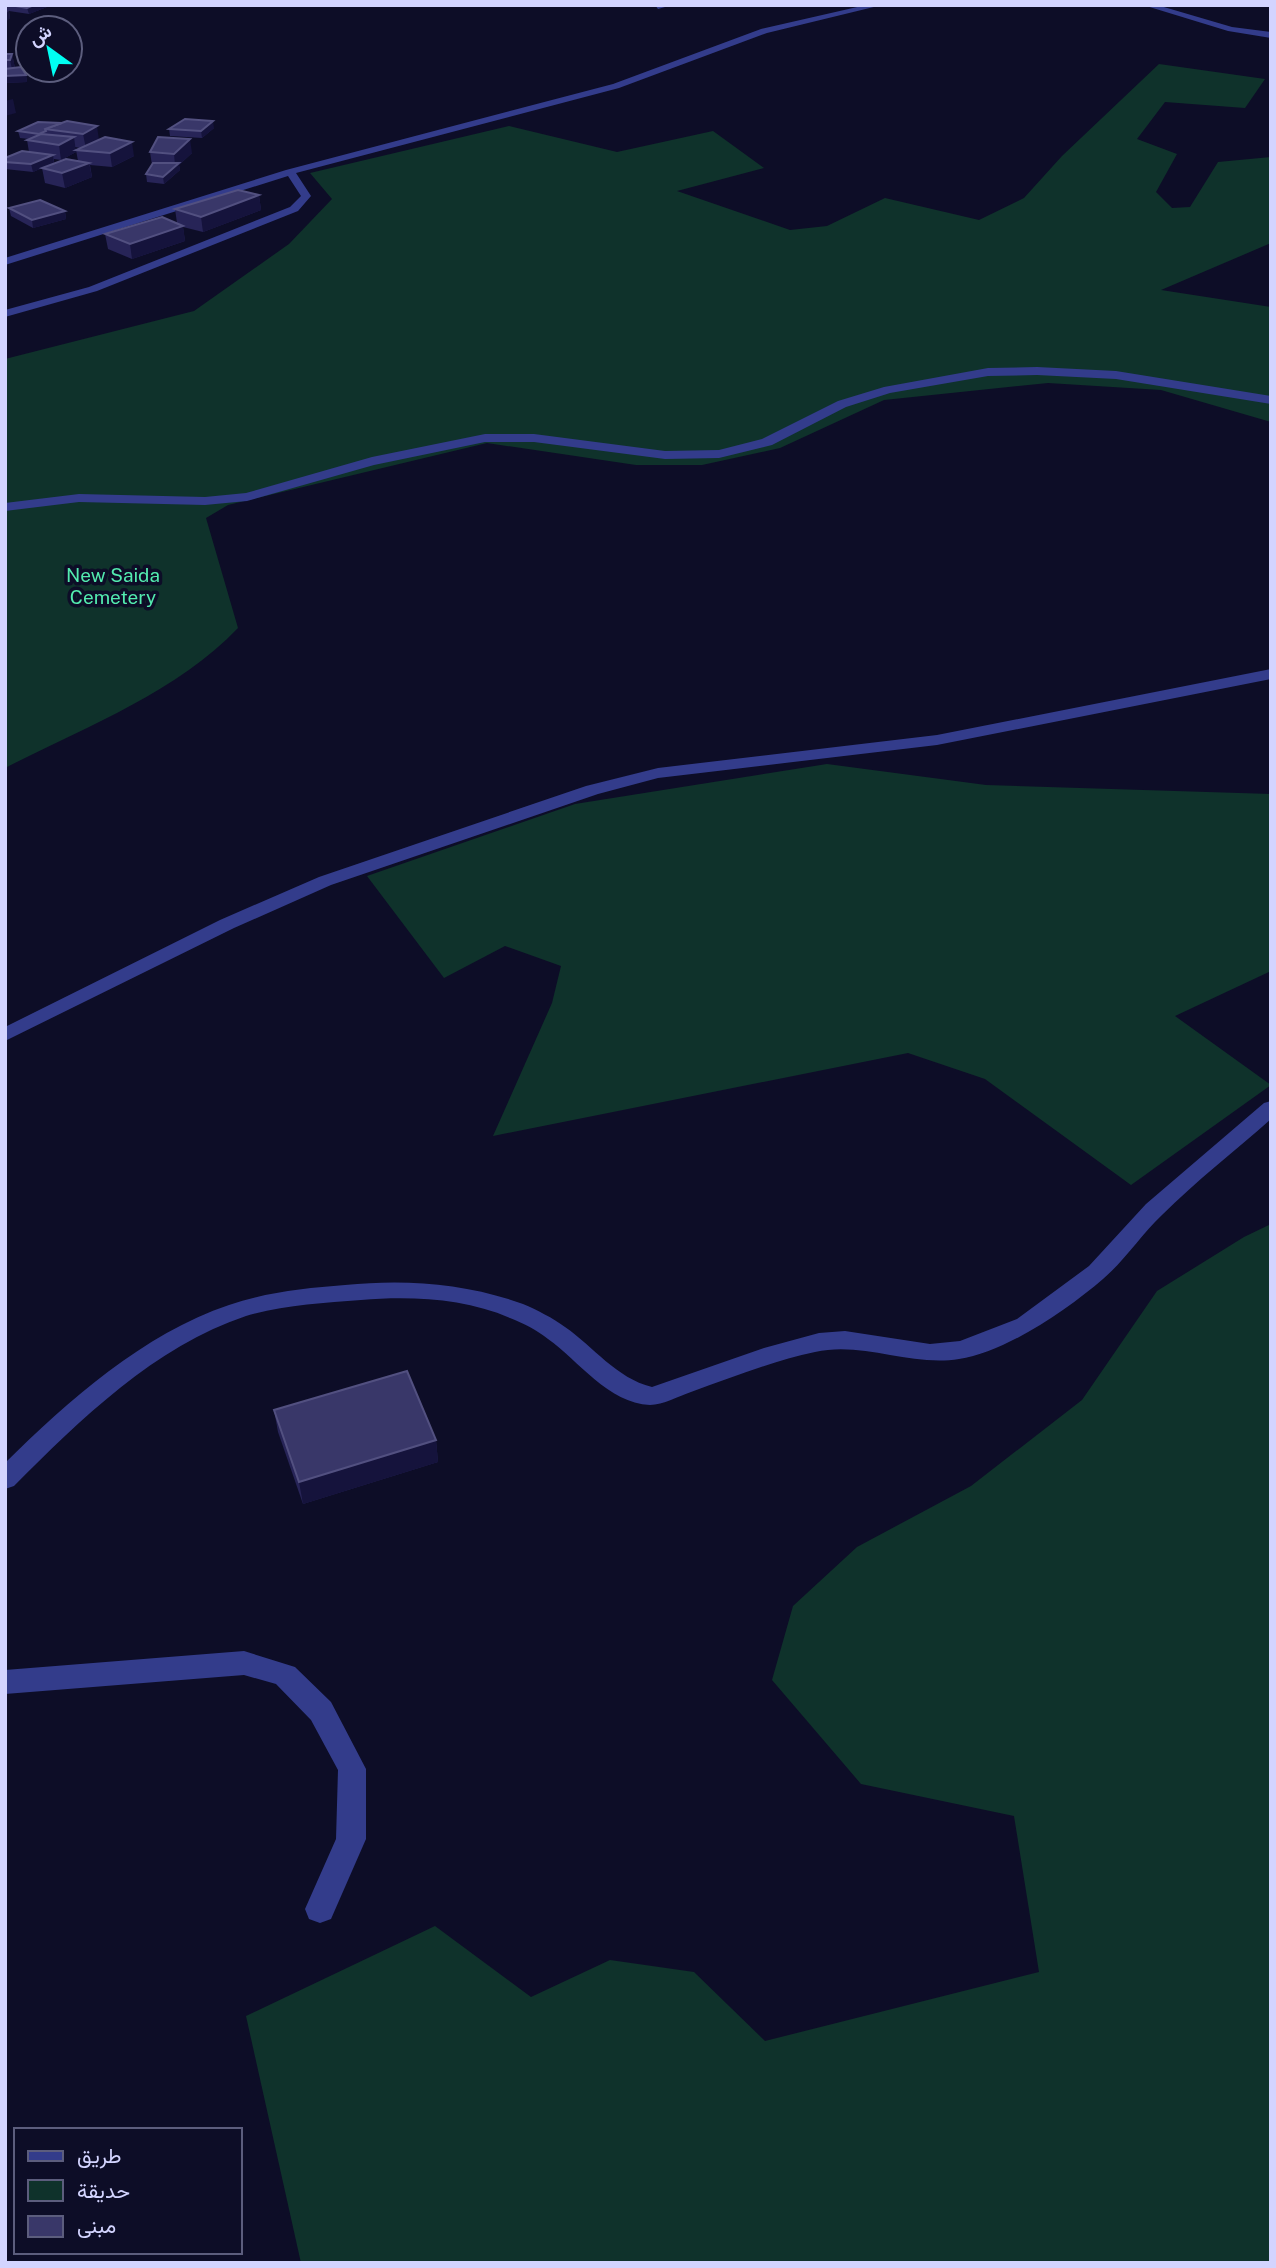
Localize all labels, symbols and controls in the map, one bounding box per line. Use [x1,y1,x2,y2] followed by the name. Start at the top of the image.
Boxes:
[14,14,84,84] north arrow
[24,19,56,51] text: ش
[66,564,160,608] park label: New Saida Cemetery
[14,2128,242,2254] legend
[77,2143,122,2169] text: طريق
[77,2178,130,2203] text: حديقة
[77,2213,116,2238] text: مبنى

